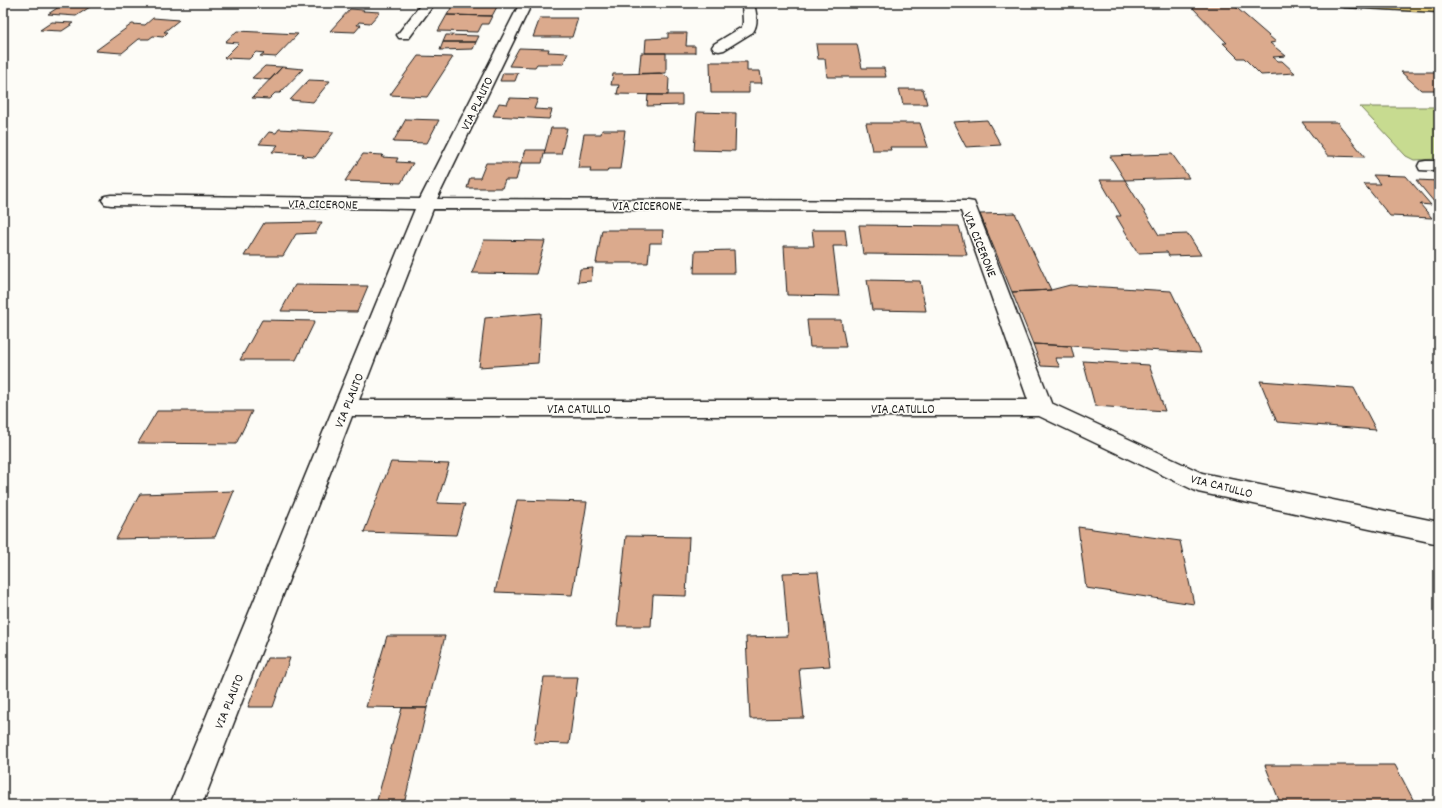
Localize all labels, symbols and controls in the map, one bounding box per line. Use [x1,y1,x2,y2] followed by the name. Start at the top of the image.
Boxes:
[457,74,499,134] street label: VIA PLAUTO
[288,195,358,216] street label: VIA CICERONE
[612,198,682,217] street label: VIA CICERONE
[957,209,1000,281] street label: VIA CICERONE
[331,371,370,431] street label: VIA PLAUTO
[547,401,611,420] street label: VIA CATULLO
[871,401,935,420] street label: VIA CATULLO
[1188,471,1254,504] street label: VIA CATULLO
[211,672,250,732] street label: VIA PLAUTO

